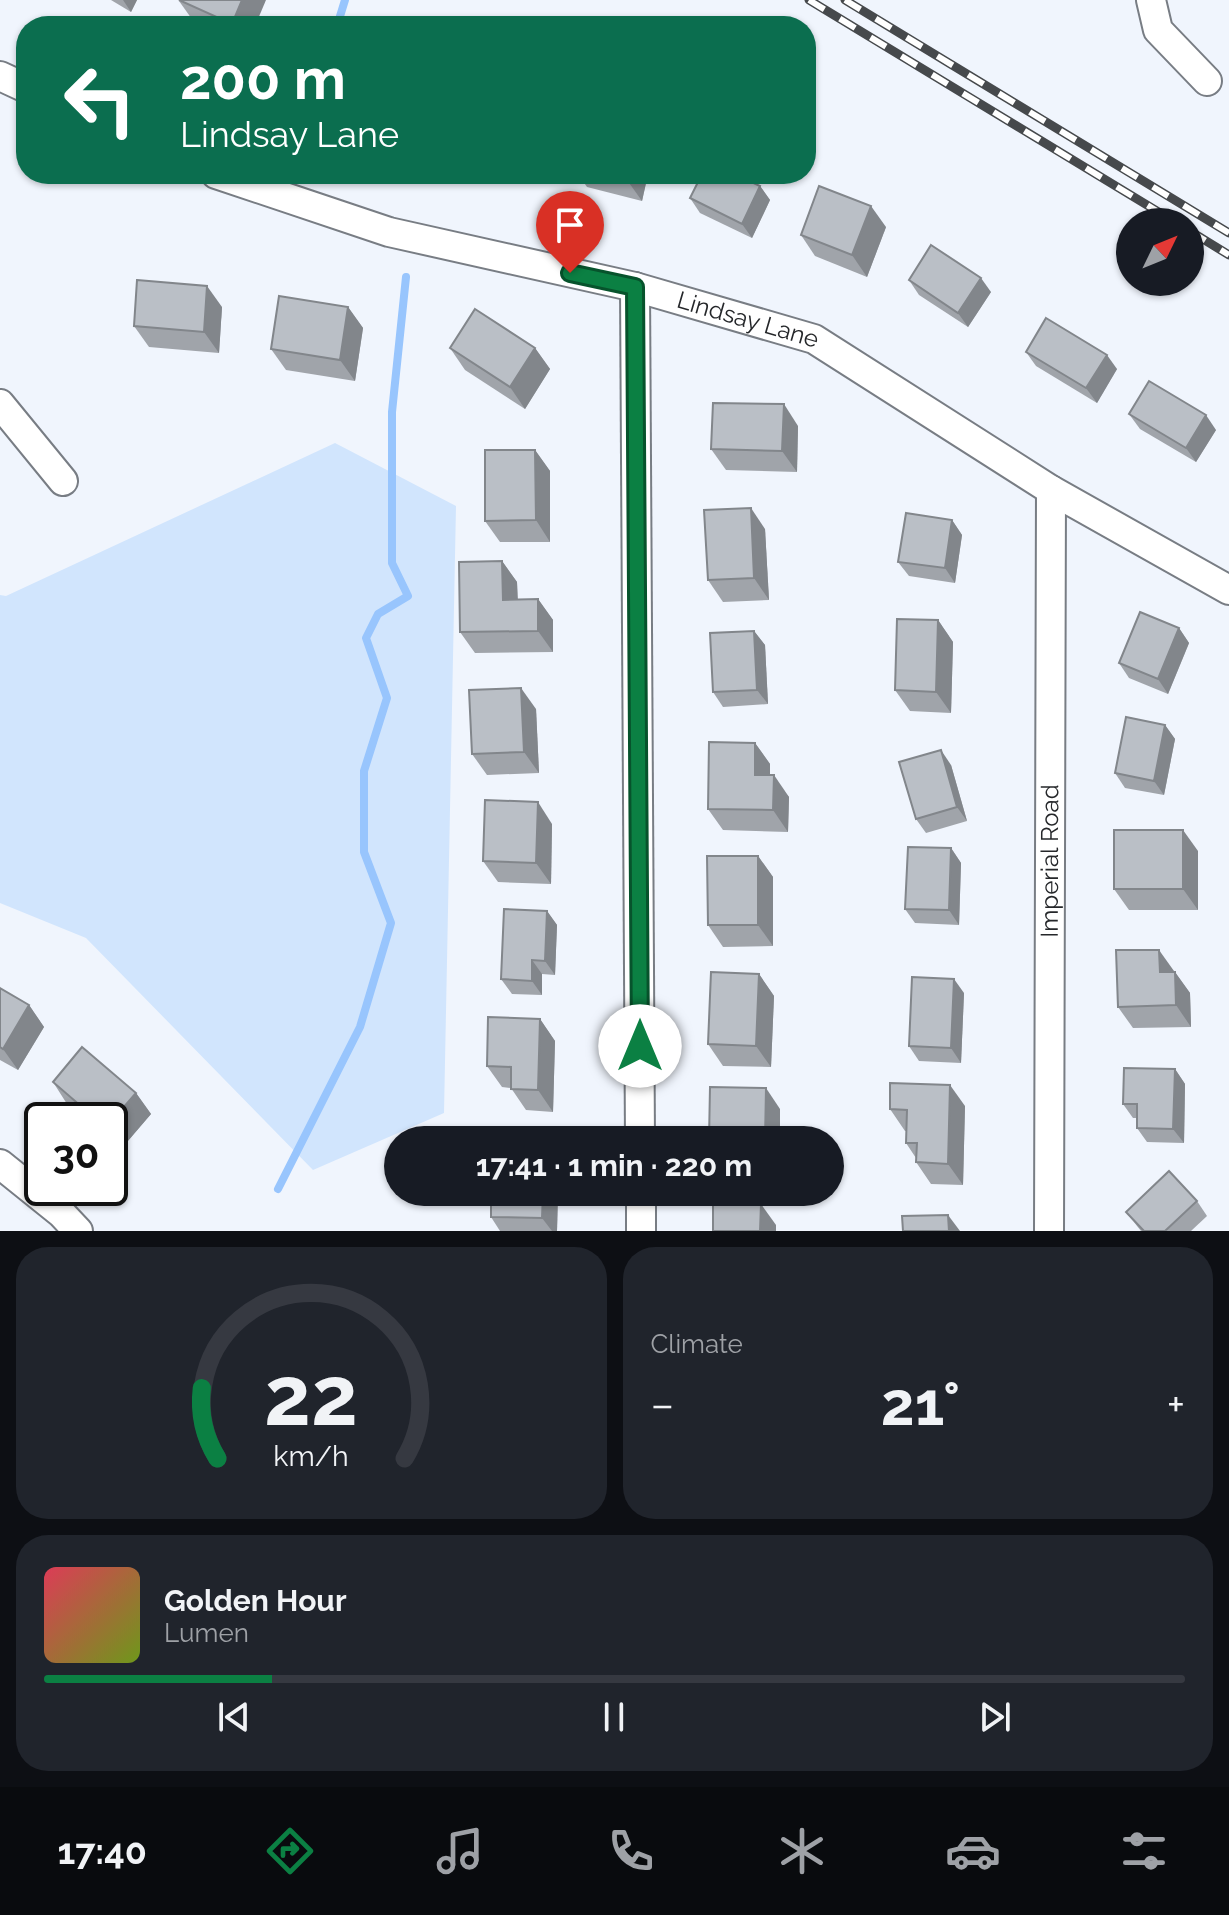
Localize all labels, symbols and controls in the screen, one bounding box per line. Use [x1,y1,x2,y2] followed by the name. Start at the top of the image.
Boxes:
[180,46,346,112] text: 200 m
[48,48,152,152] icon: left
[180,113,399,155] text: Lindsay Lane
[536,191,604,273] pin
[548,203,592,247] icon: arrive
[1116,208,1204,296] north arrow
[1116,208,1204,296] map controls
[674,285,822,354] street label: Lindsay Lane
[1035,784,1064,938] street label: Imperial Road
[598,1004,682,1088] position arrow
[24,1102,128,1206] speed limit sign: 30
[476,1148,752,1183] text: 17:41 · 1 min · 220 m
[651,1329,743,1359] text: Climate
[264,1347,358,1444] text: 22
[881,1369,960,1439] text: 21°
[651,1379,674,1430] text: −
[1167,1379,1185,1430] text: +
[274,1439,349,1473] text: km/h
[164,1583,347,1618] text: Golden Hour
[164,1618,249,1648] text: Lumen
[212,1695,256,1739] icon: previous
[592,1695,636,1739] icon: pause
[973,1695,1017,1739] icon: next
[262,1823,318,1879] icon: directions
[432,1823,488,1879] icon: music
[603,1823,659,1879] icon: phone
[774,1823,830,1879] icon: climate
[945,1823,1001,1879] icon: car
[1116,1823,1172,1879] icon: filters
[57,1830,147,1872] text: 17:40

